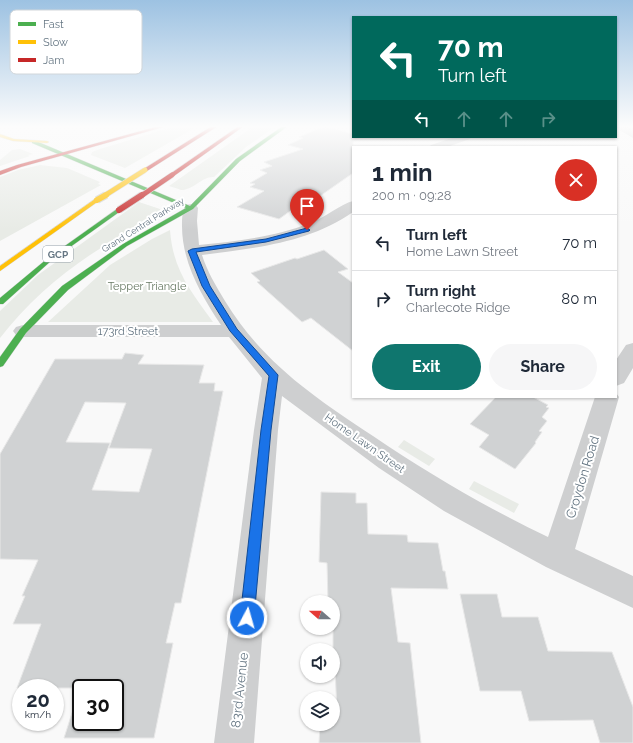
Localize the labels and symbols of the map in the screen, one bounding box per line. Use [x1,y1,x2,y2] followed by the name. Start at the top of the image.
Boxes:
[10,10,142,74] legend
[43,18,64,31] text: Fast
[43,36,68,49] text: Slow
[43,54,64,67] text: Jam
[290,189,324,230] pin
[100,196,186,254] street label: Grand Central Parkway
[43,246,73,262] road number: GCP
[108,280,187,293] park label: Tepper Triangle
[98,325,158,338] street label: 173rd Street
[322,411,408,476] street label: Home Lawn Street
[563,434,602,520] street label: Croydon Road
[300,595,340,635] north arrow
[226,597,268,639] position arrow
[228,651,251,728] street label: 83rd Avenue
[72,679,124,731] speed limit sign: 30

